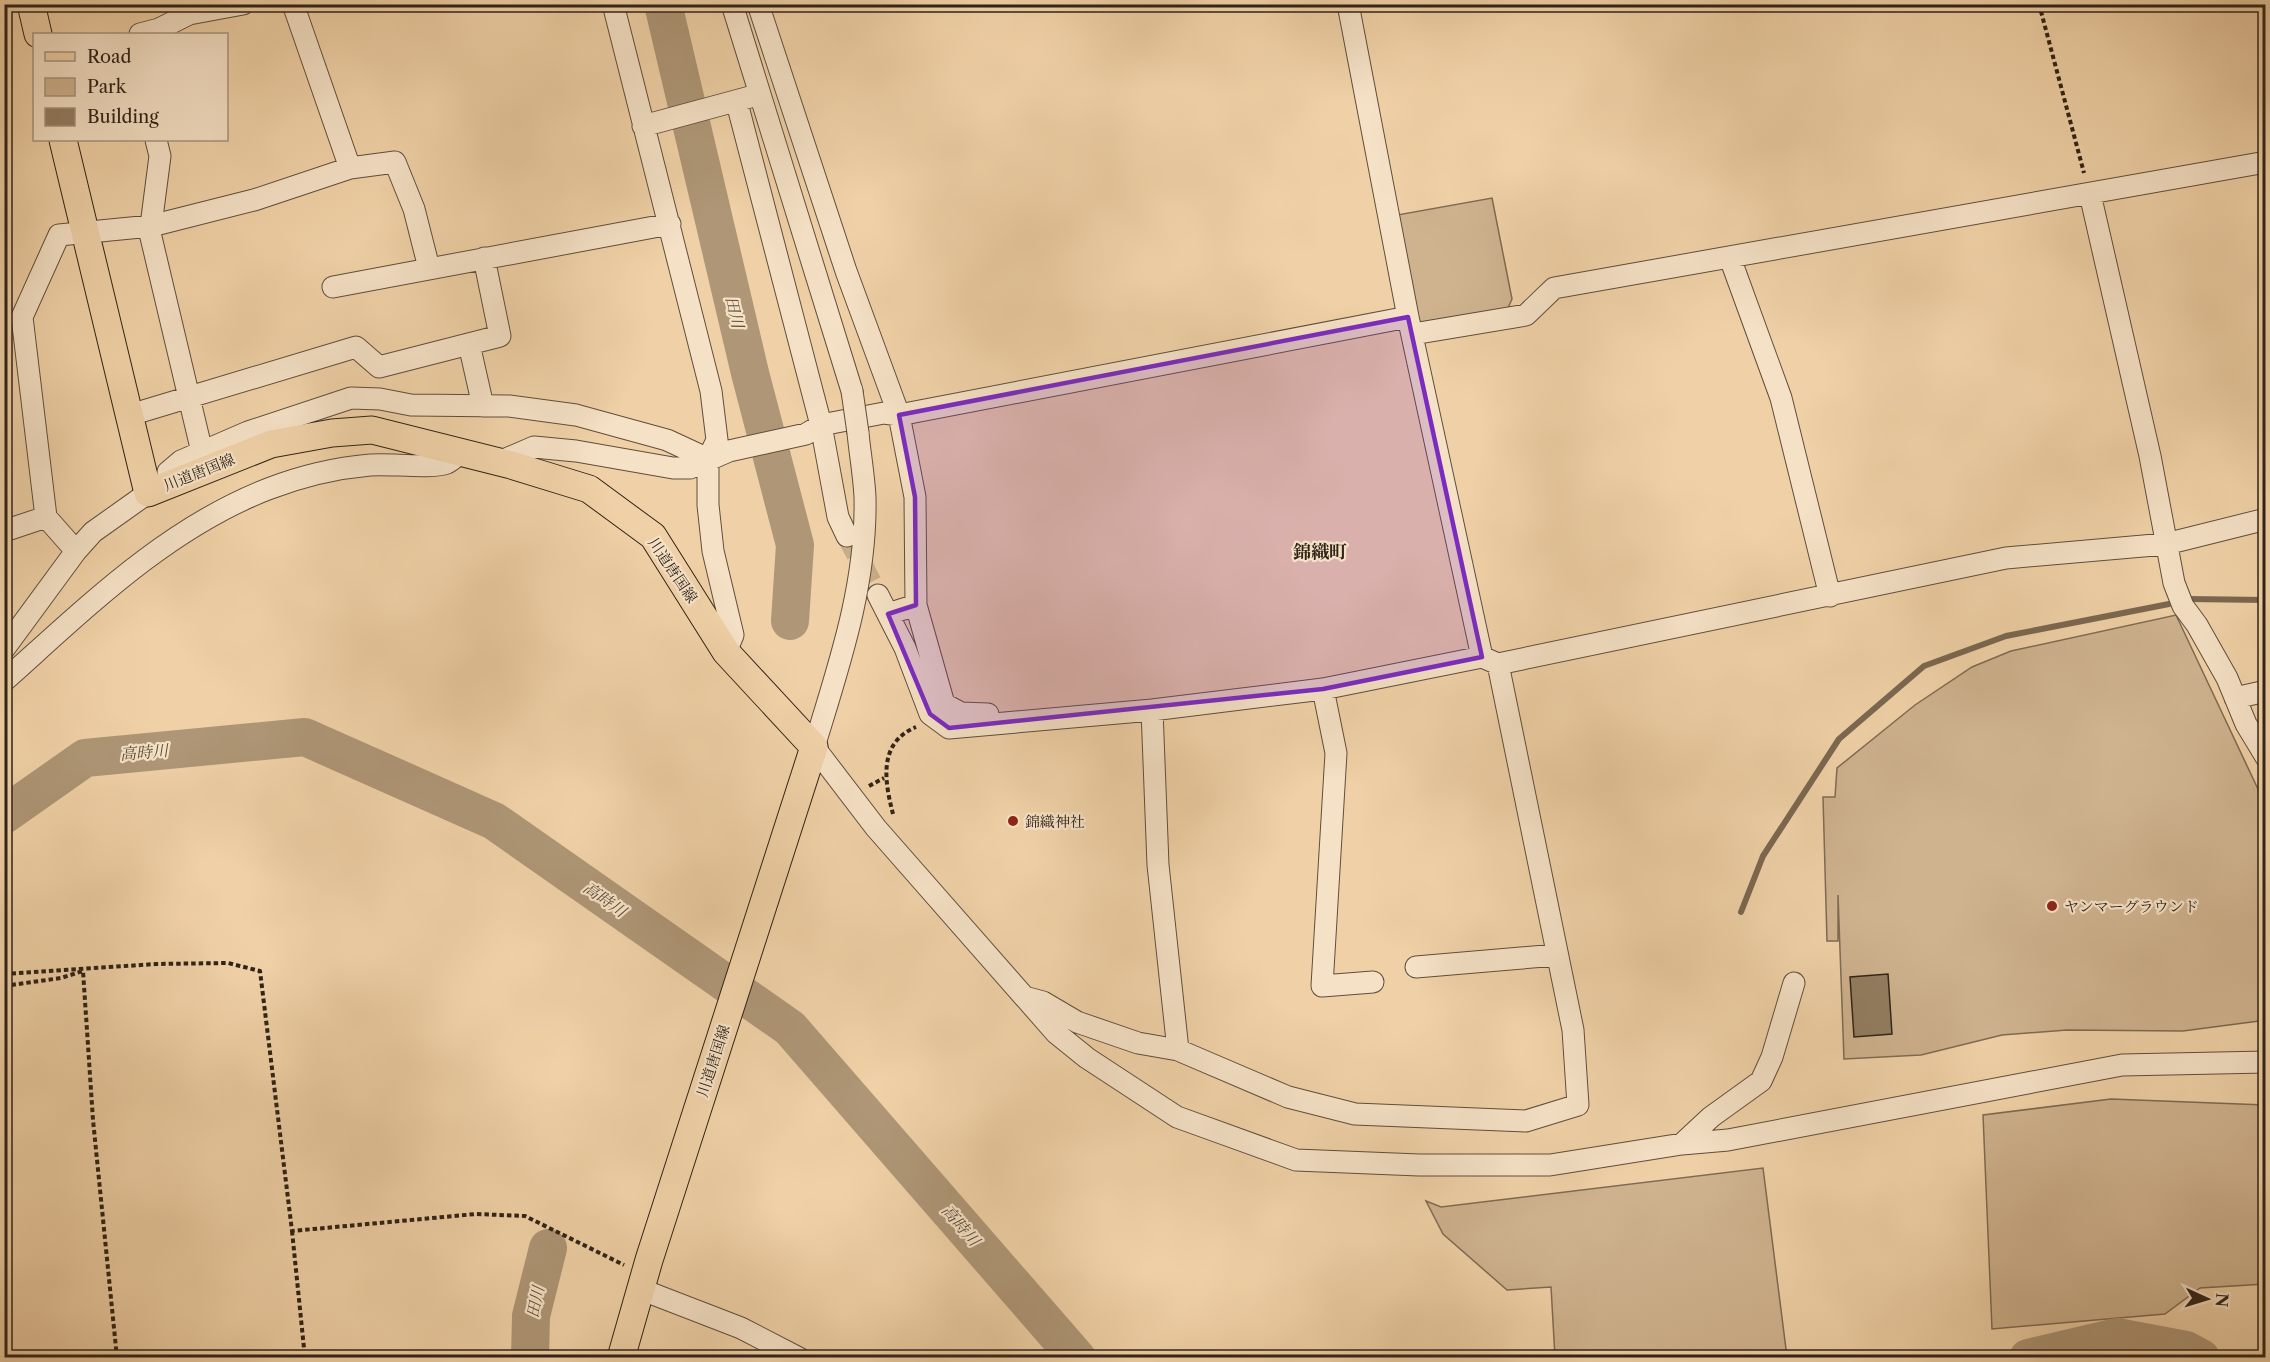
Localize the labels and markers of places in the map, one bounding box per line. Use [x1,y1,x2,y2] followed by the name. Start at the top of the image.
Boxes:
[1025,812,1085,831] place label: 錦織神社
[1006,814,1020,828] marker: 錦織神社
[2064,897,2199,916] place label: ヤンマーグラウンド
[2045,899,2059,913] marker: ヤンマーグラウンド

